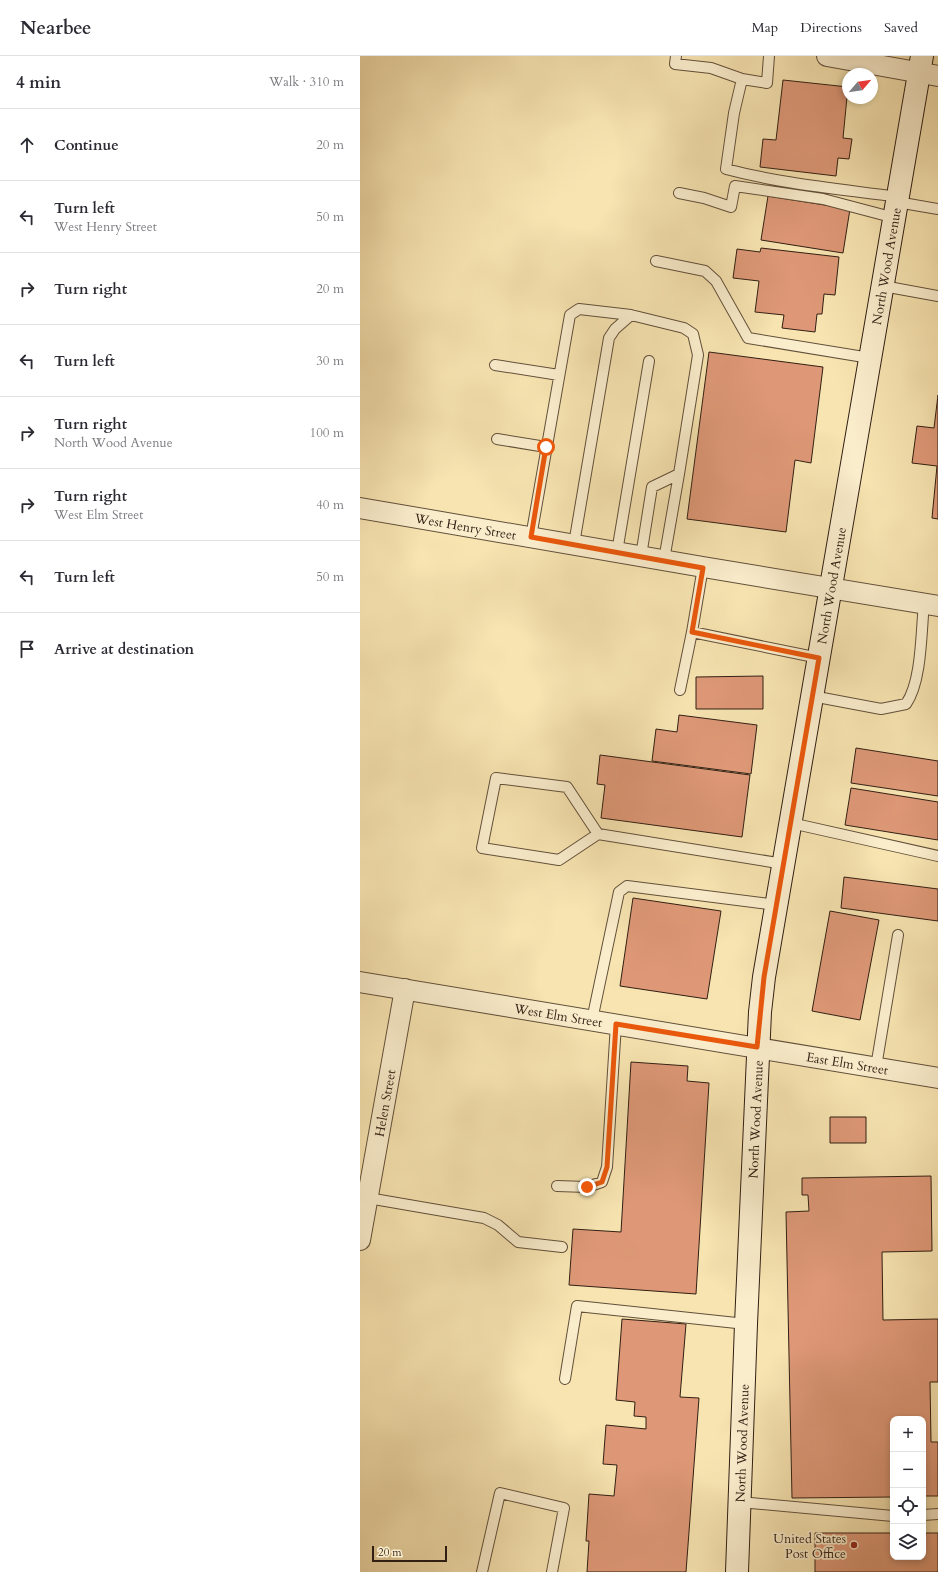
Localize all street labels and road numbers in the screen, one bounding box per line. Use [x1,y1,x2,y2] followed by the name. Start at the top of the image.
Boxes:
[868,206,906,326] street label: North Wood Avenue
[412,509,517,545] street label: West Henry Street
[813,526,851,646] street label: North Wood Avenue
[512,1000,604,1032] street label: West Elm Street
[805,1048,889,1080] street label: East Elm Street
[745,1060,768,1179] street label: North Wood Avenue
[371,1068,400,1139] street label: Helen Street
[732,1383,754,1503] street label: North Wood Avenue

